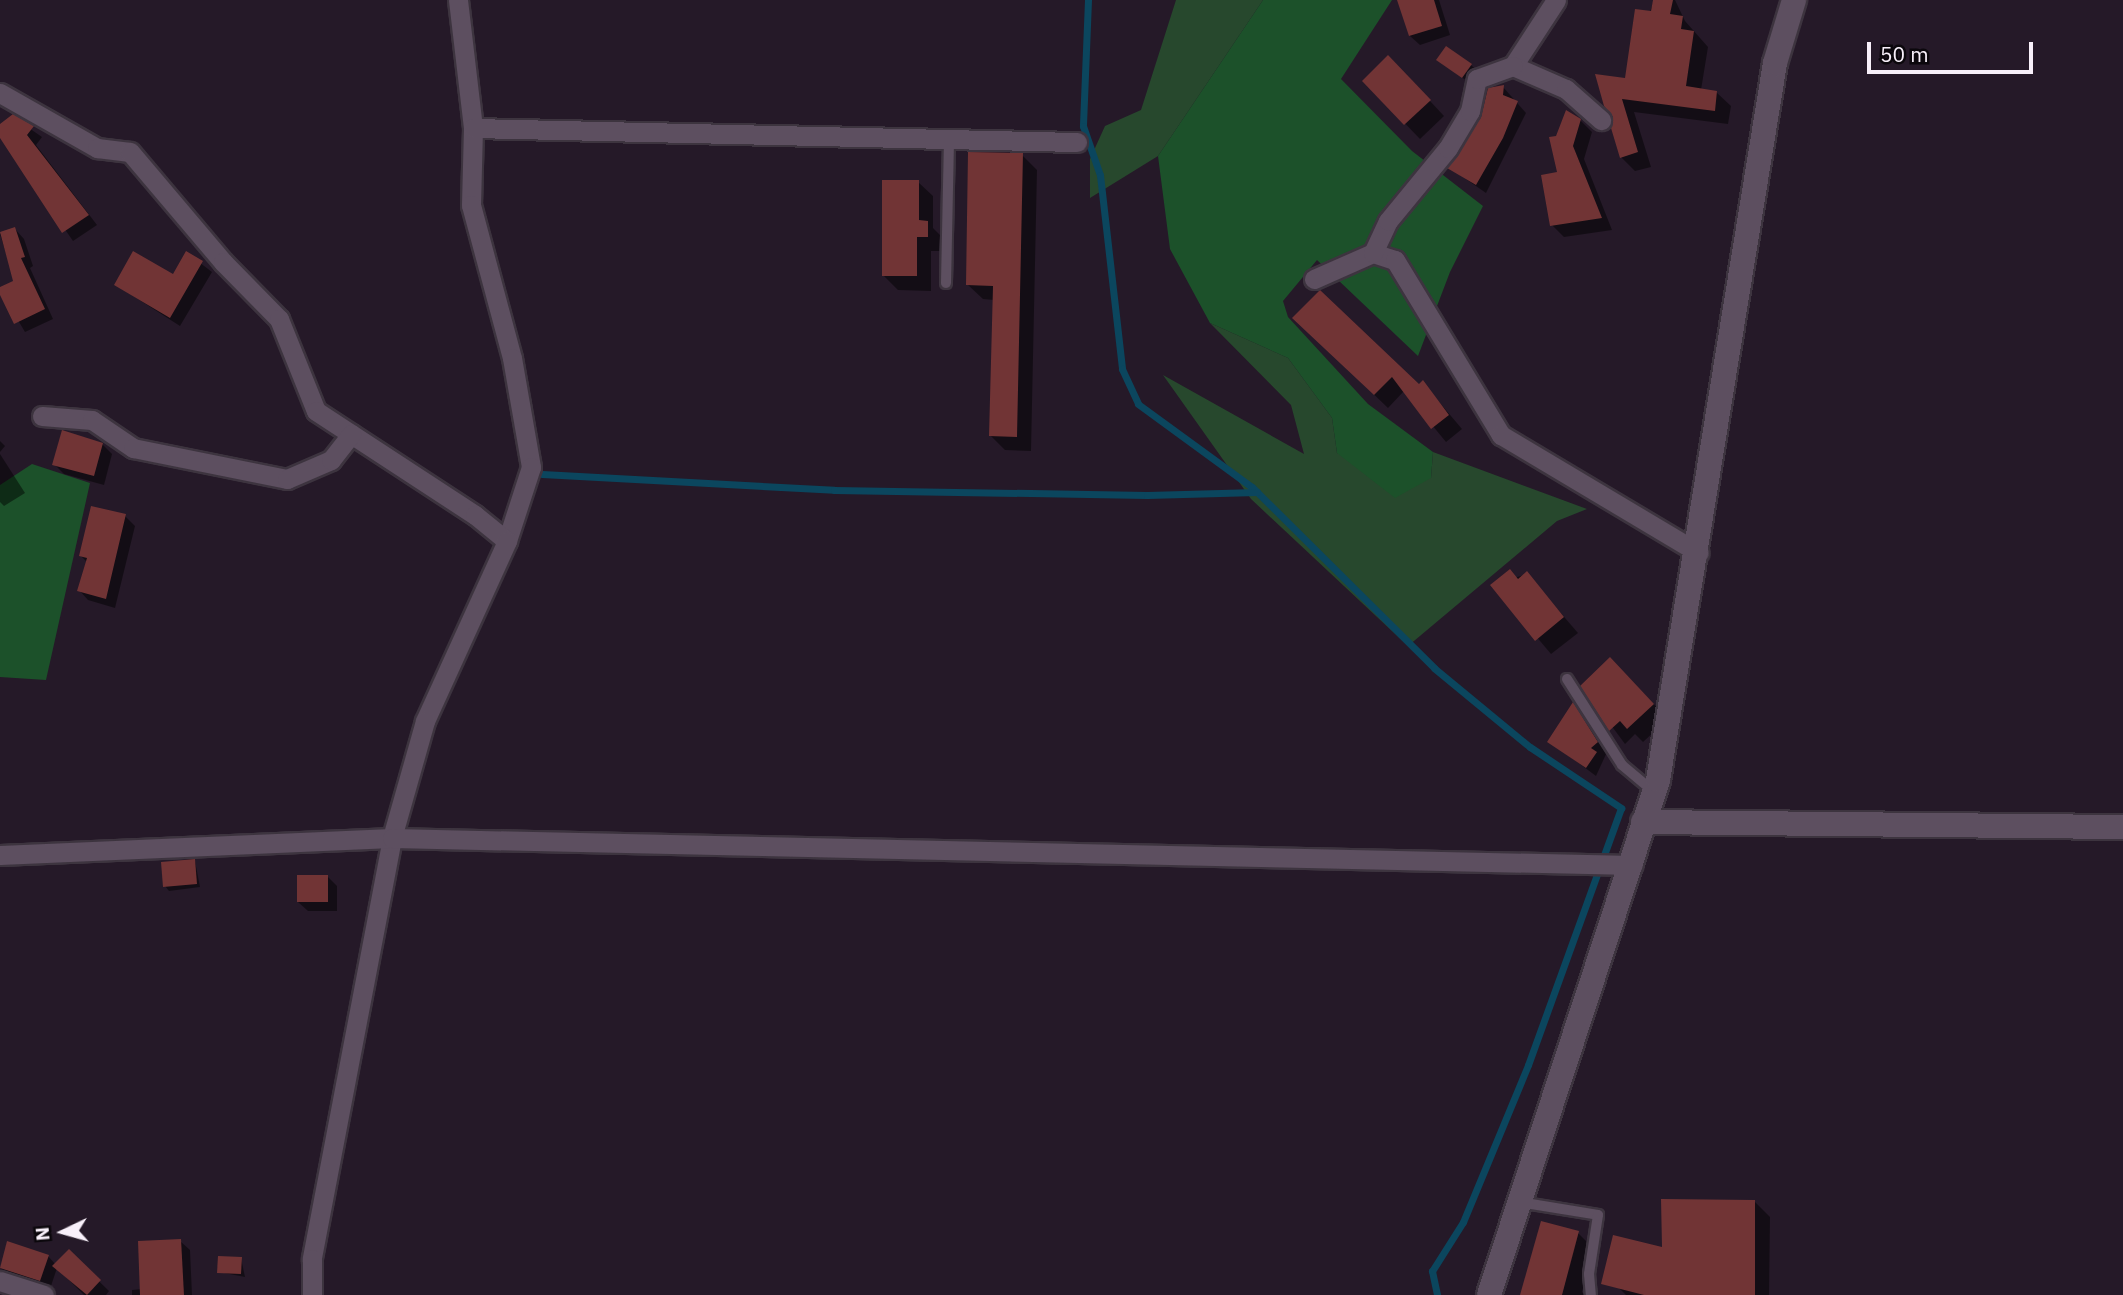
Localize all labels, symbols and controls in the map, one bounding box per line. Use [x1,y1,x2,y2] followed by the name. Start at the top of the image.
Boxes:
[1871,28,2037,72] scale bar
[1880,40,1929,68] text: 50 m
[28,1197,98,1267] north arrow
[30,1226,55,1242] text: N

